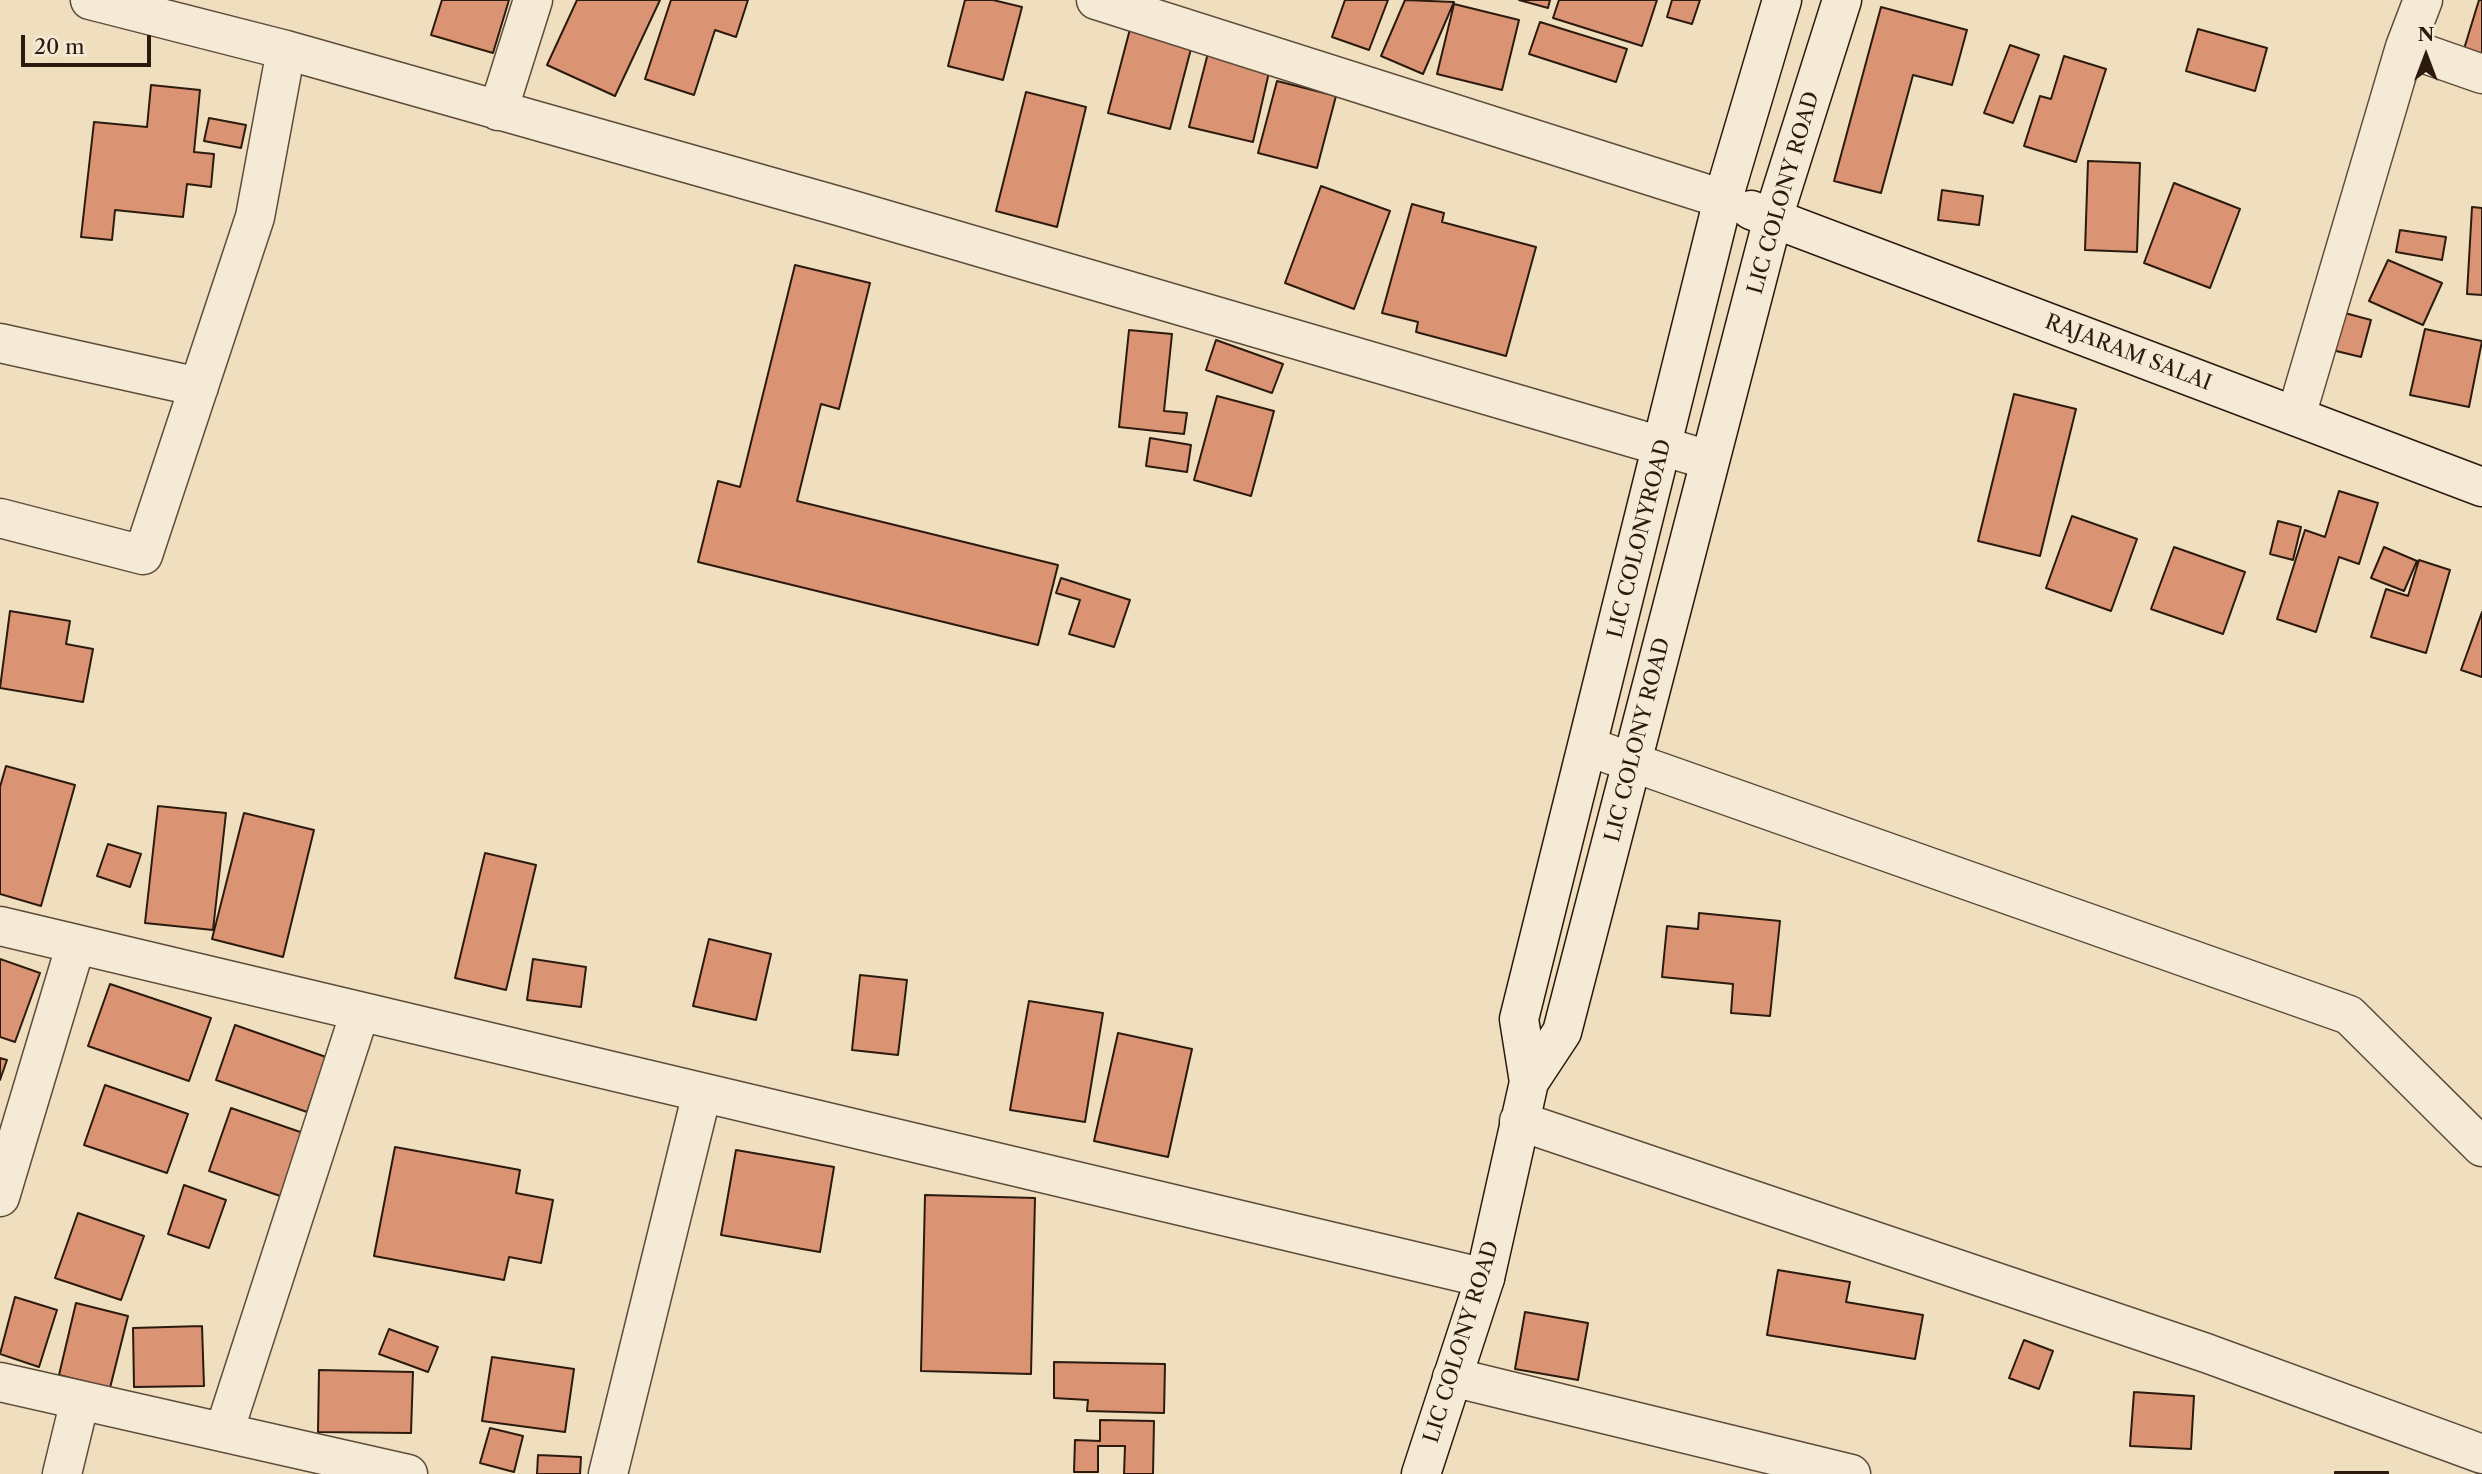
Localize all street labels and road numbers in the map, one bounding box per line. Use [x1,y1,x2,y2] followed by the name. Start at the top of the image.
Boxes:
[1743,89,1825,297] street label: LIC COLONY ROAD
[2041,310,2215,396] street label: RAJARAM SALAI
[1603,437,1677,641] street label: LIC COLONYROAD
[1600,635,1676,845] street label: LIC COLONY ROAD
[1419,1238,1505,1446] street label: LIC COLONY ROAD

